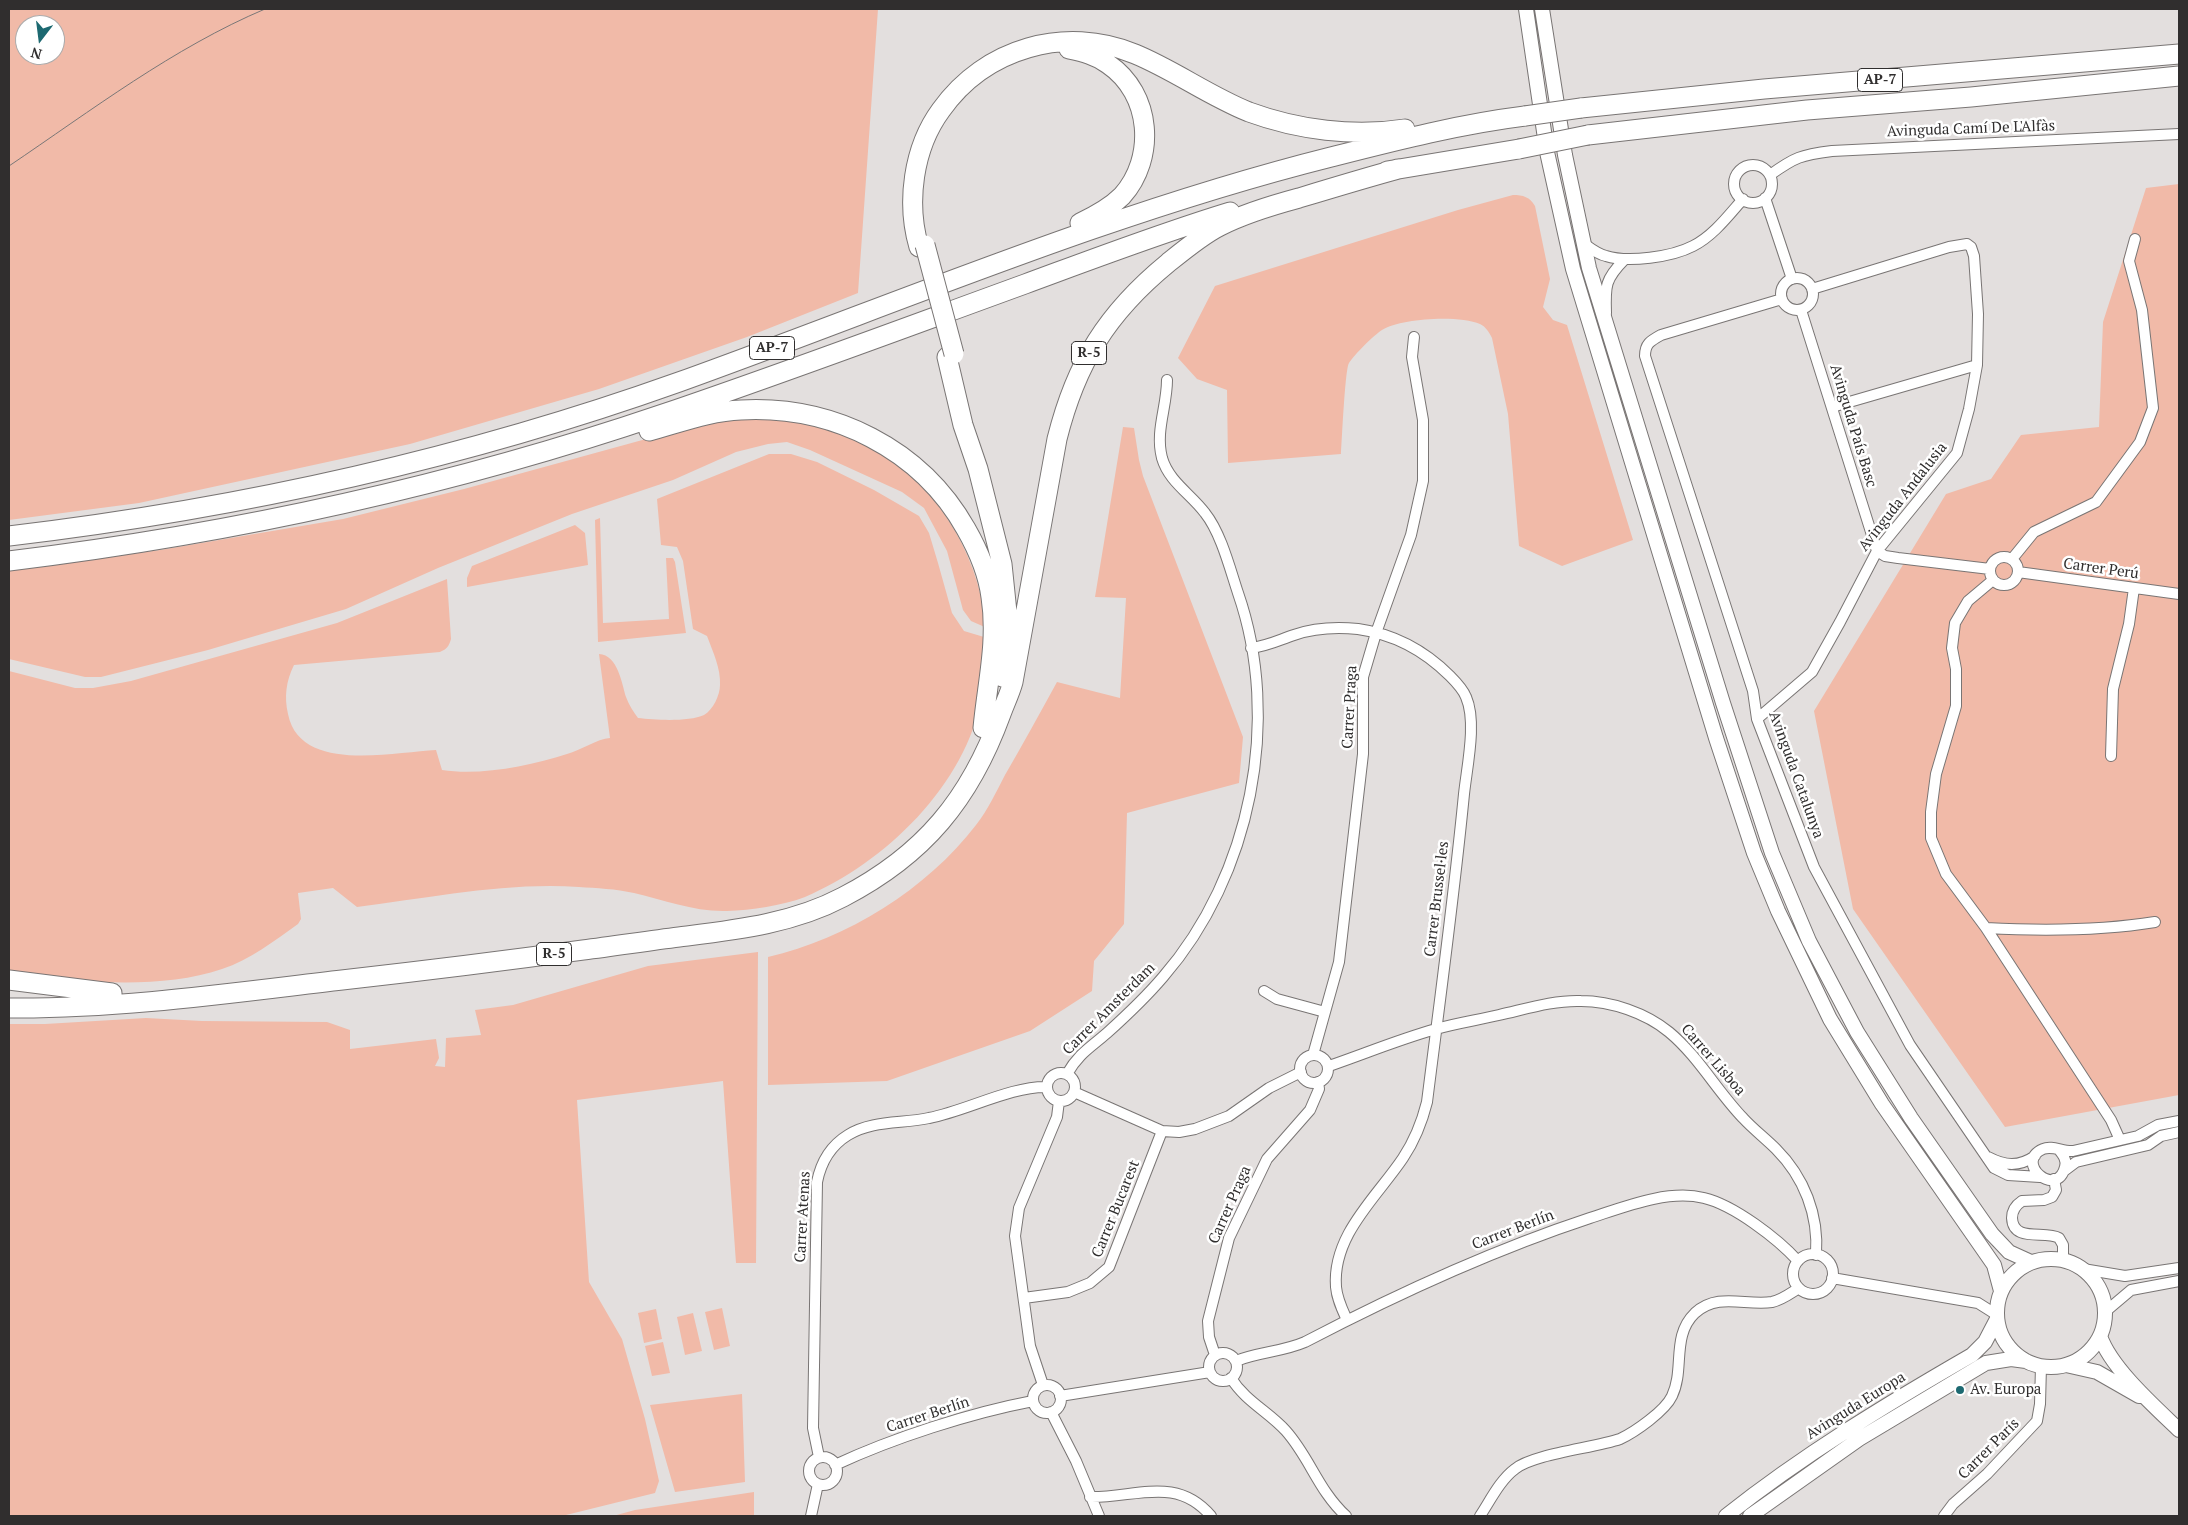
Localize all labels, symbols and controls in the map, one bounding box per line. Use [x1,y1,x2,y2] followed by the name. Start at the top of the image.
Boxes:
[15,15,65,65] north arrow
[29,43,44,65] text: N
[1858,68,1902,92] road number: AP-7
[1887,117,2055,141] street label: Avinguda Camí De L'Alfàs
[750,336,794,359] road number: AP-7
[1072,342,1106,364] road number: R-5
[1826,362,1880,490] street label: Avinguda País Basc
[1855,439,1951,555] street label: Avinguda Andalusia
[2062,555,2140,583] street label: Carrer Perú
[1339,665,1361,749] street label: Carrer Praga
[1765,709,1827,841] street label: Avinguda Catalunya
[1421,840,1453,958] street label: Carrer Brussel·les
[536,942,572,966] road number: R-5
[1059,959,1159,1059] street label: Carrer Amsterdam
[1677,1021,1749,1099] street label: Carrer Lisboa
[1088,1158,1144,1260] street label: Carrer Bucarest
[1205,1163,1255,1247] street label: Carrer Praga
[792,1171,814,1263] street label: Carrer Atenas
[1470,1206,1556,1254] street label: Carrer Berlín
[1803,1368,1909,1444] street label: Avinguda Europa
[1970,1381,2041,1399] place label: Av. Europa
[1954,1384,1966,1396] marker: Av. Europa
[884,1393,972,1437] street label: Carrer Berlín
[1955,1415,2023,1483] street label: Carrer París

